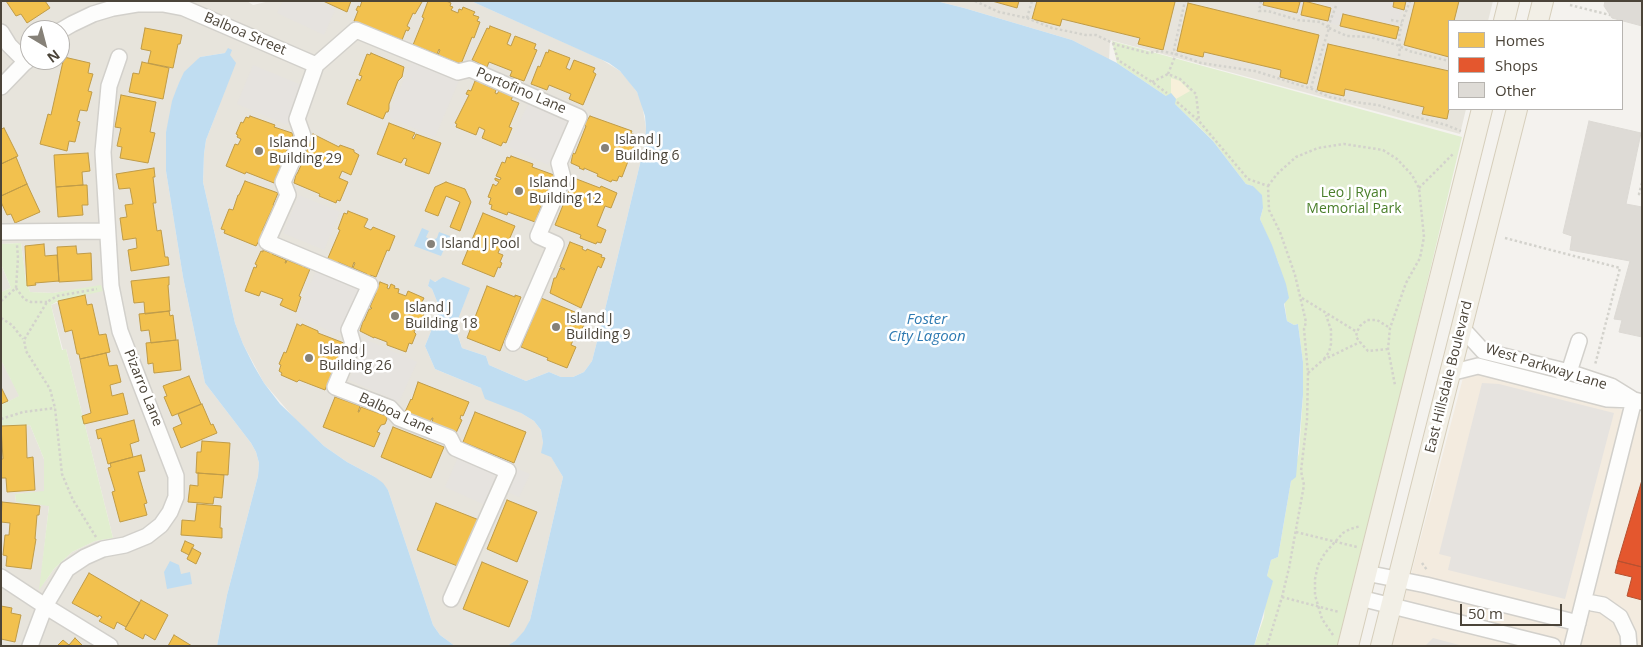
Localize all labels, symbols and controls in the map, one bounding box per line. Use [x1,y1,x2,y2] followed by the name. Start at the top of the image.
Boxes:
[201,9,289,59] street label: Balboa Street
[20,20,70,70] north arrow
[1448,20,1623,110] legend
[1495,30,1545,50] text: Homes
[43,46,64,68] text: N
[1495,55,1538,75] text: Shops
[473,64,569,118] street label: Portofino Lane
[1495,80,1536,100] text: Other
[615,132,680,164] place label: Island J Building 6
[269,135,342,168] place label: Island J Building 29
[599,142,611,154] marker: Island J Building 6
[253,145,265,157] marker: Island J Building 29
[529,175,602,208] place label: Island J Building 12
[513,185,525,197] marker: Island J Building 12
[1306,185,1402,218] park label: Leo J Ryan Memorial Park
[441,236,520,252] place label: Island J Pool
[425,238,437,250] marker: Island J Pool
[1422,299,1476,455] street label: East Hillsdale Boulevard
[405,300,478,332] place label: Island J Building 18
[389,310,401,322] marker: Island J Building 18
[566,311,631,344] place label: Island J Building 9
[888,311,966,346] water label: Foster City Lagoon
[550,321,562,333] marker: Island J Building 9
[1483,341,1609,393] street label: West Parkway Lane
[319,342,392,374] place label: Island J Building 26
[120,347,166,429] street label: Pizarro Lane
[303,352,315,364] marker: Island J Building 26
[356,389,436,439] street label: Balboa Lane
[1463,594,1566,626] scale bar
[1468,603,1503,623] text: 50 m

